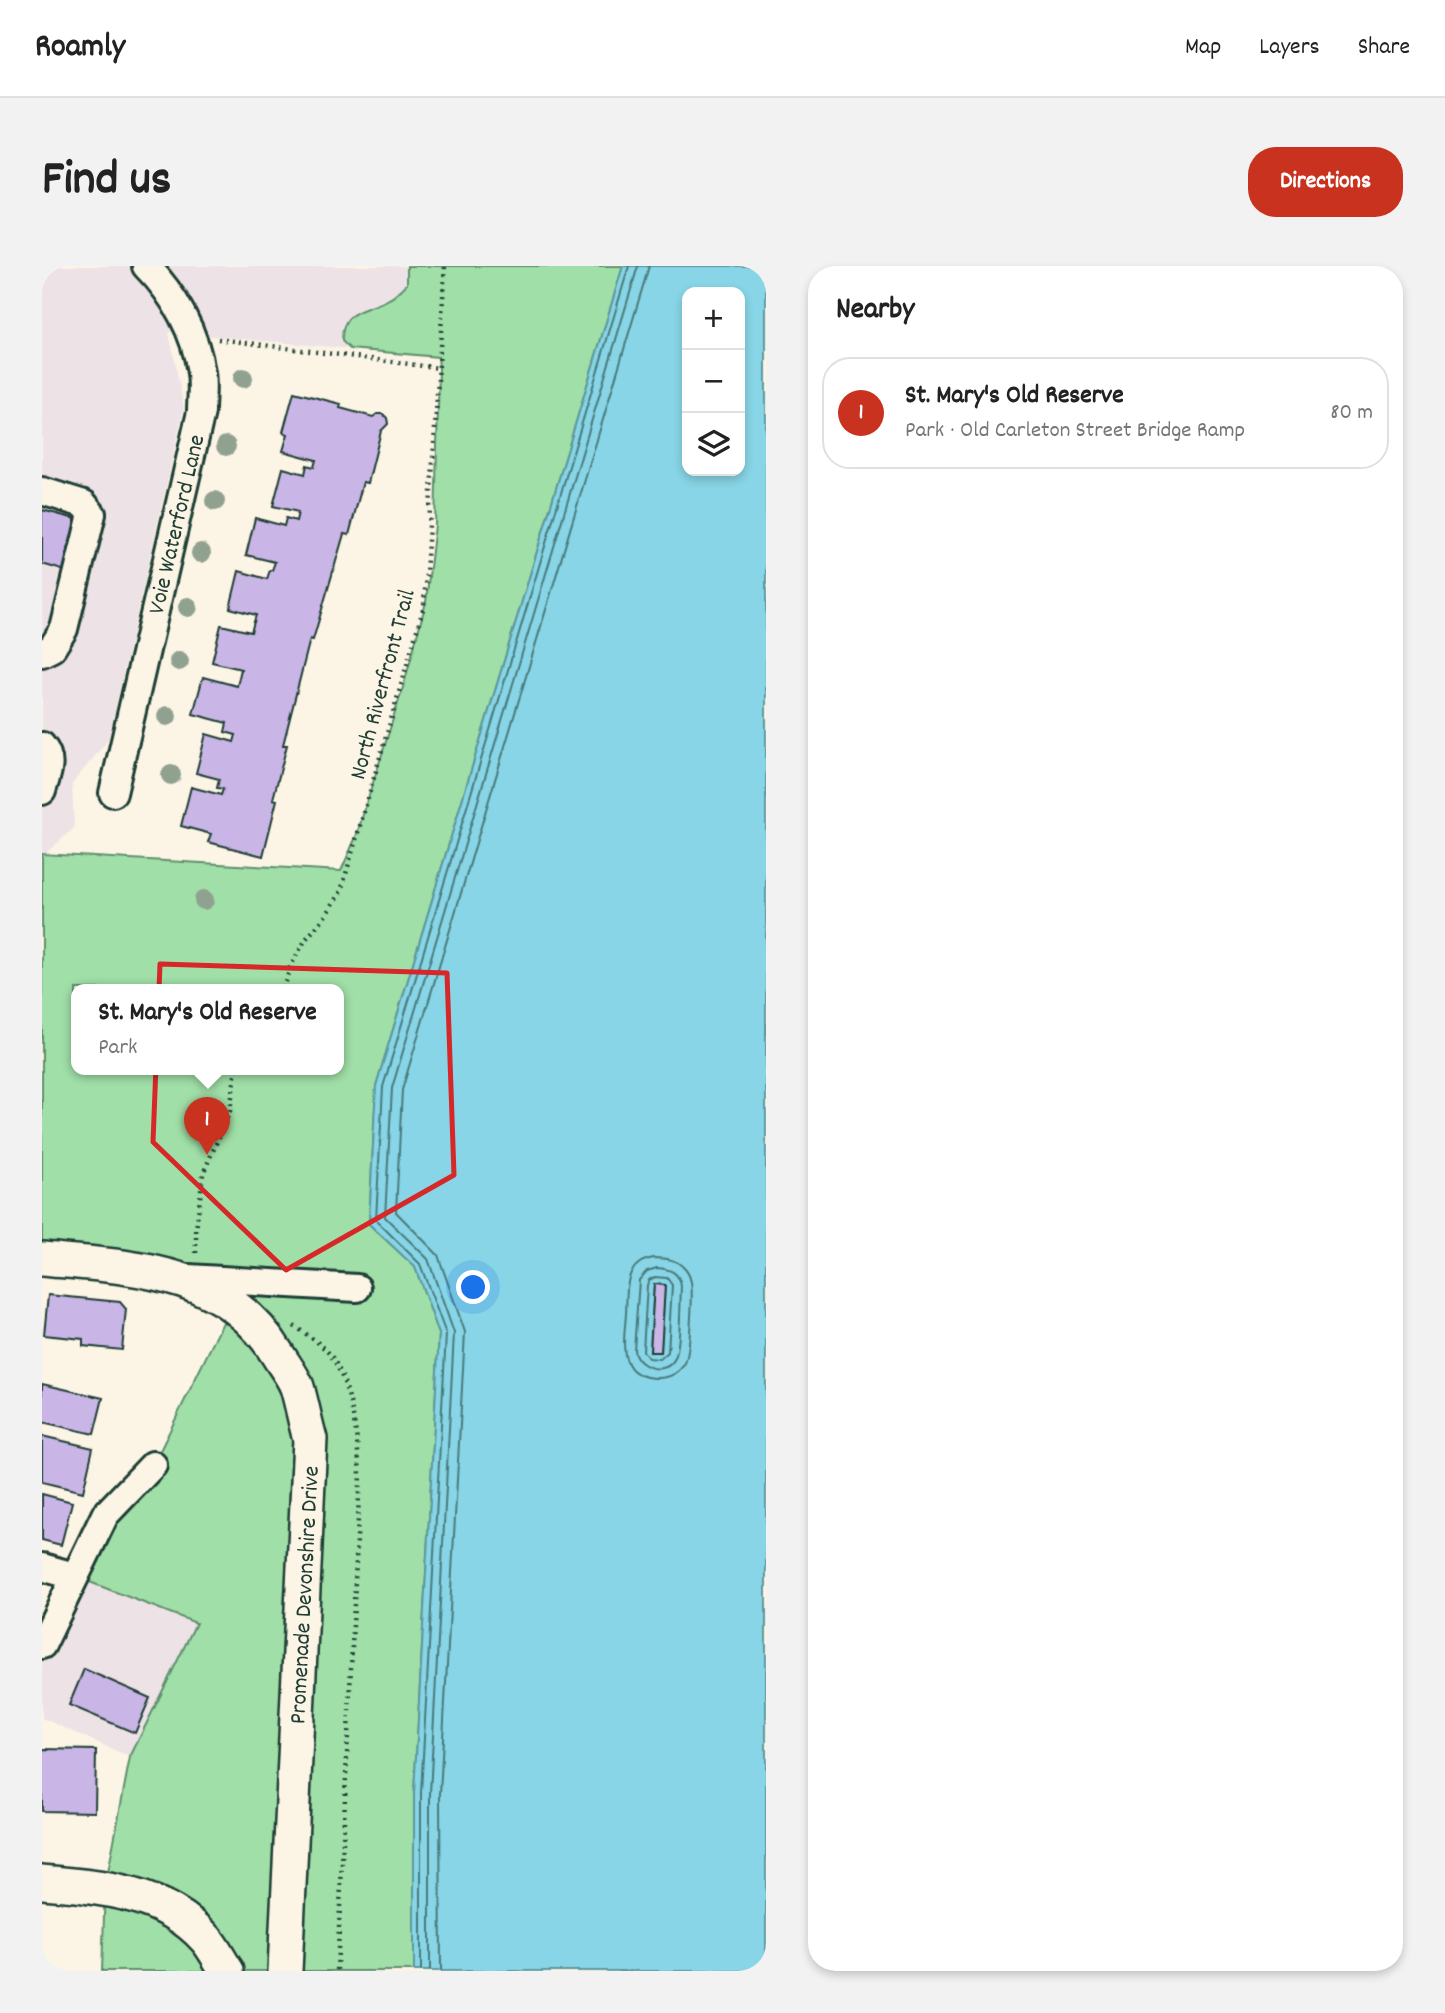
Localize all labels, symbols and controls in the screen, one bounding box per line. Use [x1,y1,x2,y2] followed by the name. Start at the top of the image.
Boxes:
[35,25,125,72] text: Roamly
[1185,31,1221,65] text: Map
[1259,31,1320,65] text: Layers
[1358,31,1410,65] text: Share
[42,147,171,217] text: Find us
[1248,147,1403,217] button: Directions
[682,287,745,476] map controls
[682,287,745,350] button: +
[836,290,914,333] text: Nearby
[682,350,745,413] button: −
[905,378,1124,415] text: St. Mary's Old Reserve
[858,397,864,430] text: 1
[1330,397,1373,430] text: 80 m
[682,413,745,476] button: layers
[905,415,1245,448] text: Park · Old Carleton Street Bridge Ramp
[141,431,215,618] street label: Voie Waterford Lane
[342,586,426,784] street label: North Riverfront Trail
[71,984,344,1075] popup
[98,995,317,1032] text: St. Mary's Old Reserve
[98,1032,137,1065] text: Park
[184,1097,230,1155] pin: 1
[456,1270,490,1304] your location
[282,1465,330,1725] street label: Promenade Devonshire Drive

